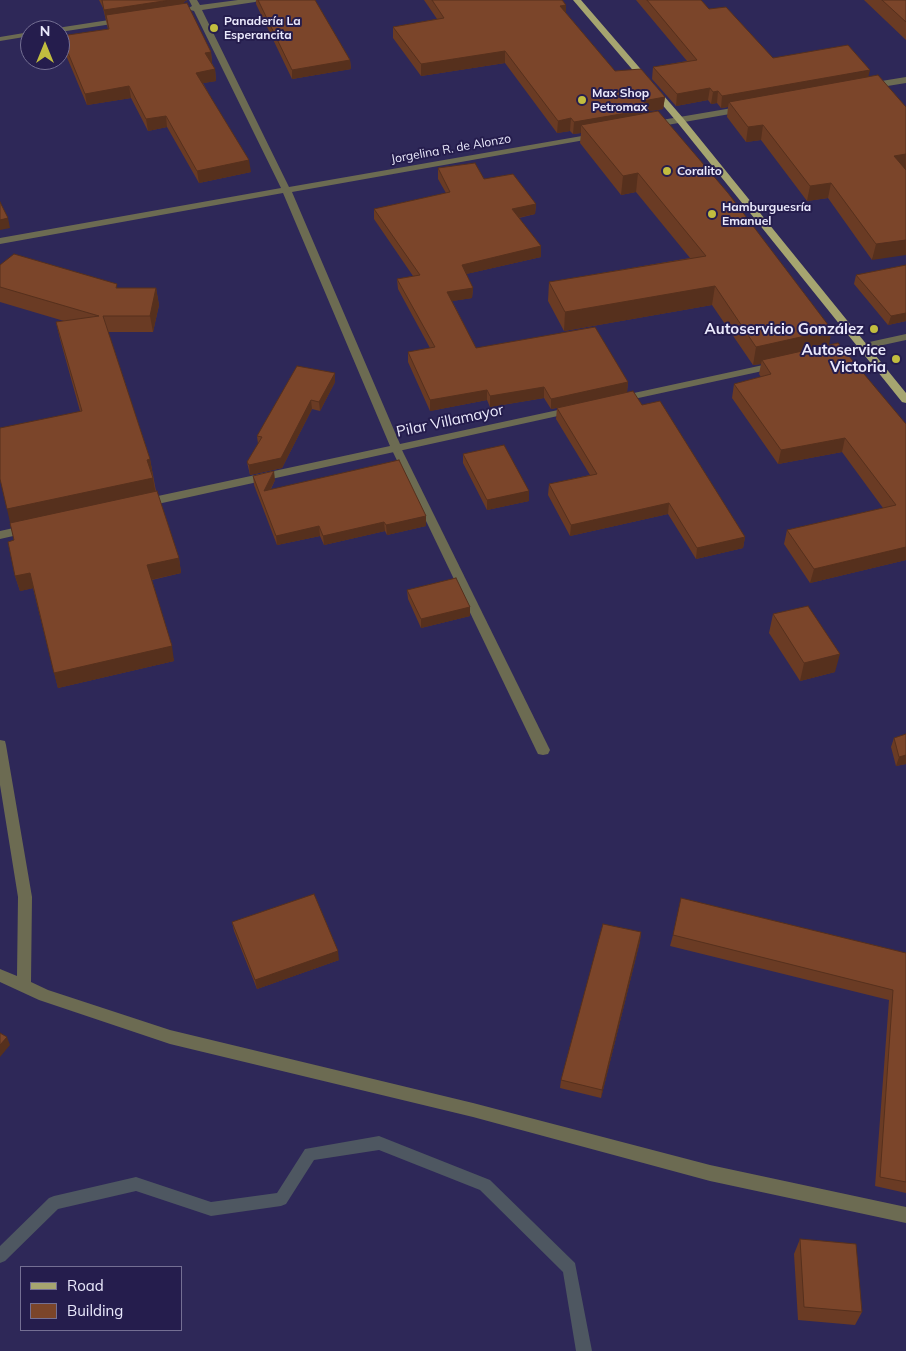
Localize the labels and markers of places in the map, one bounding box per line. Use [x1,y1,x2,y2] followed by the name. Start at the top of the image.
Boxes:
[224,14,301,42] place label: Panadería La Esperancita
[208,22,220,34] marker: Panadería La Esperancita
[592,86,649,114] place label: Max Shop Petromax
[576,94,588,106] marker: Max Shop Petromax
[677,164,722,178] place label: Coralito
[661,165,673,177] marker: Coralito
[722,200,811,228] place label: Hamburguesría Emanuel
[706,208,718,220] marker: Hamburguesría Emanuel
[705,320,864,338] place label: Autoservicio González
[868,323,880,335] marker: Autoservicio González
[802,341,886,376] place label: Autoservice Victoria
[890,353,902,365] marker: Autoservice Victoria

